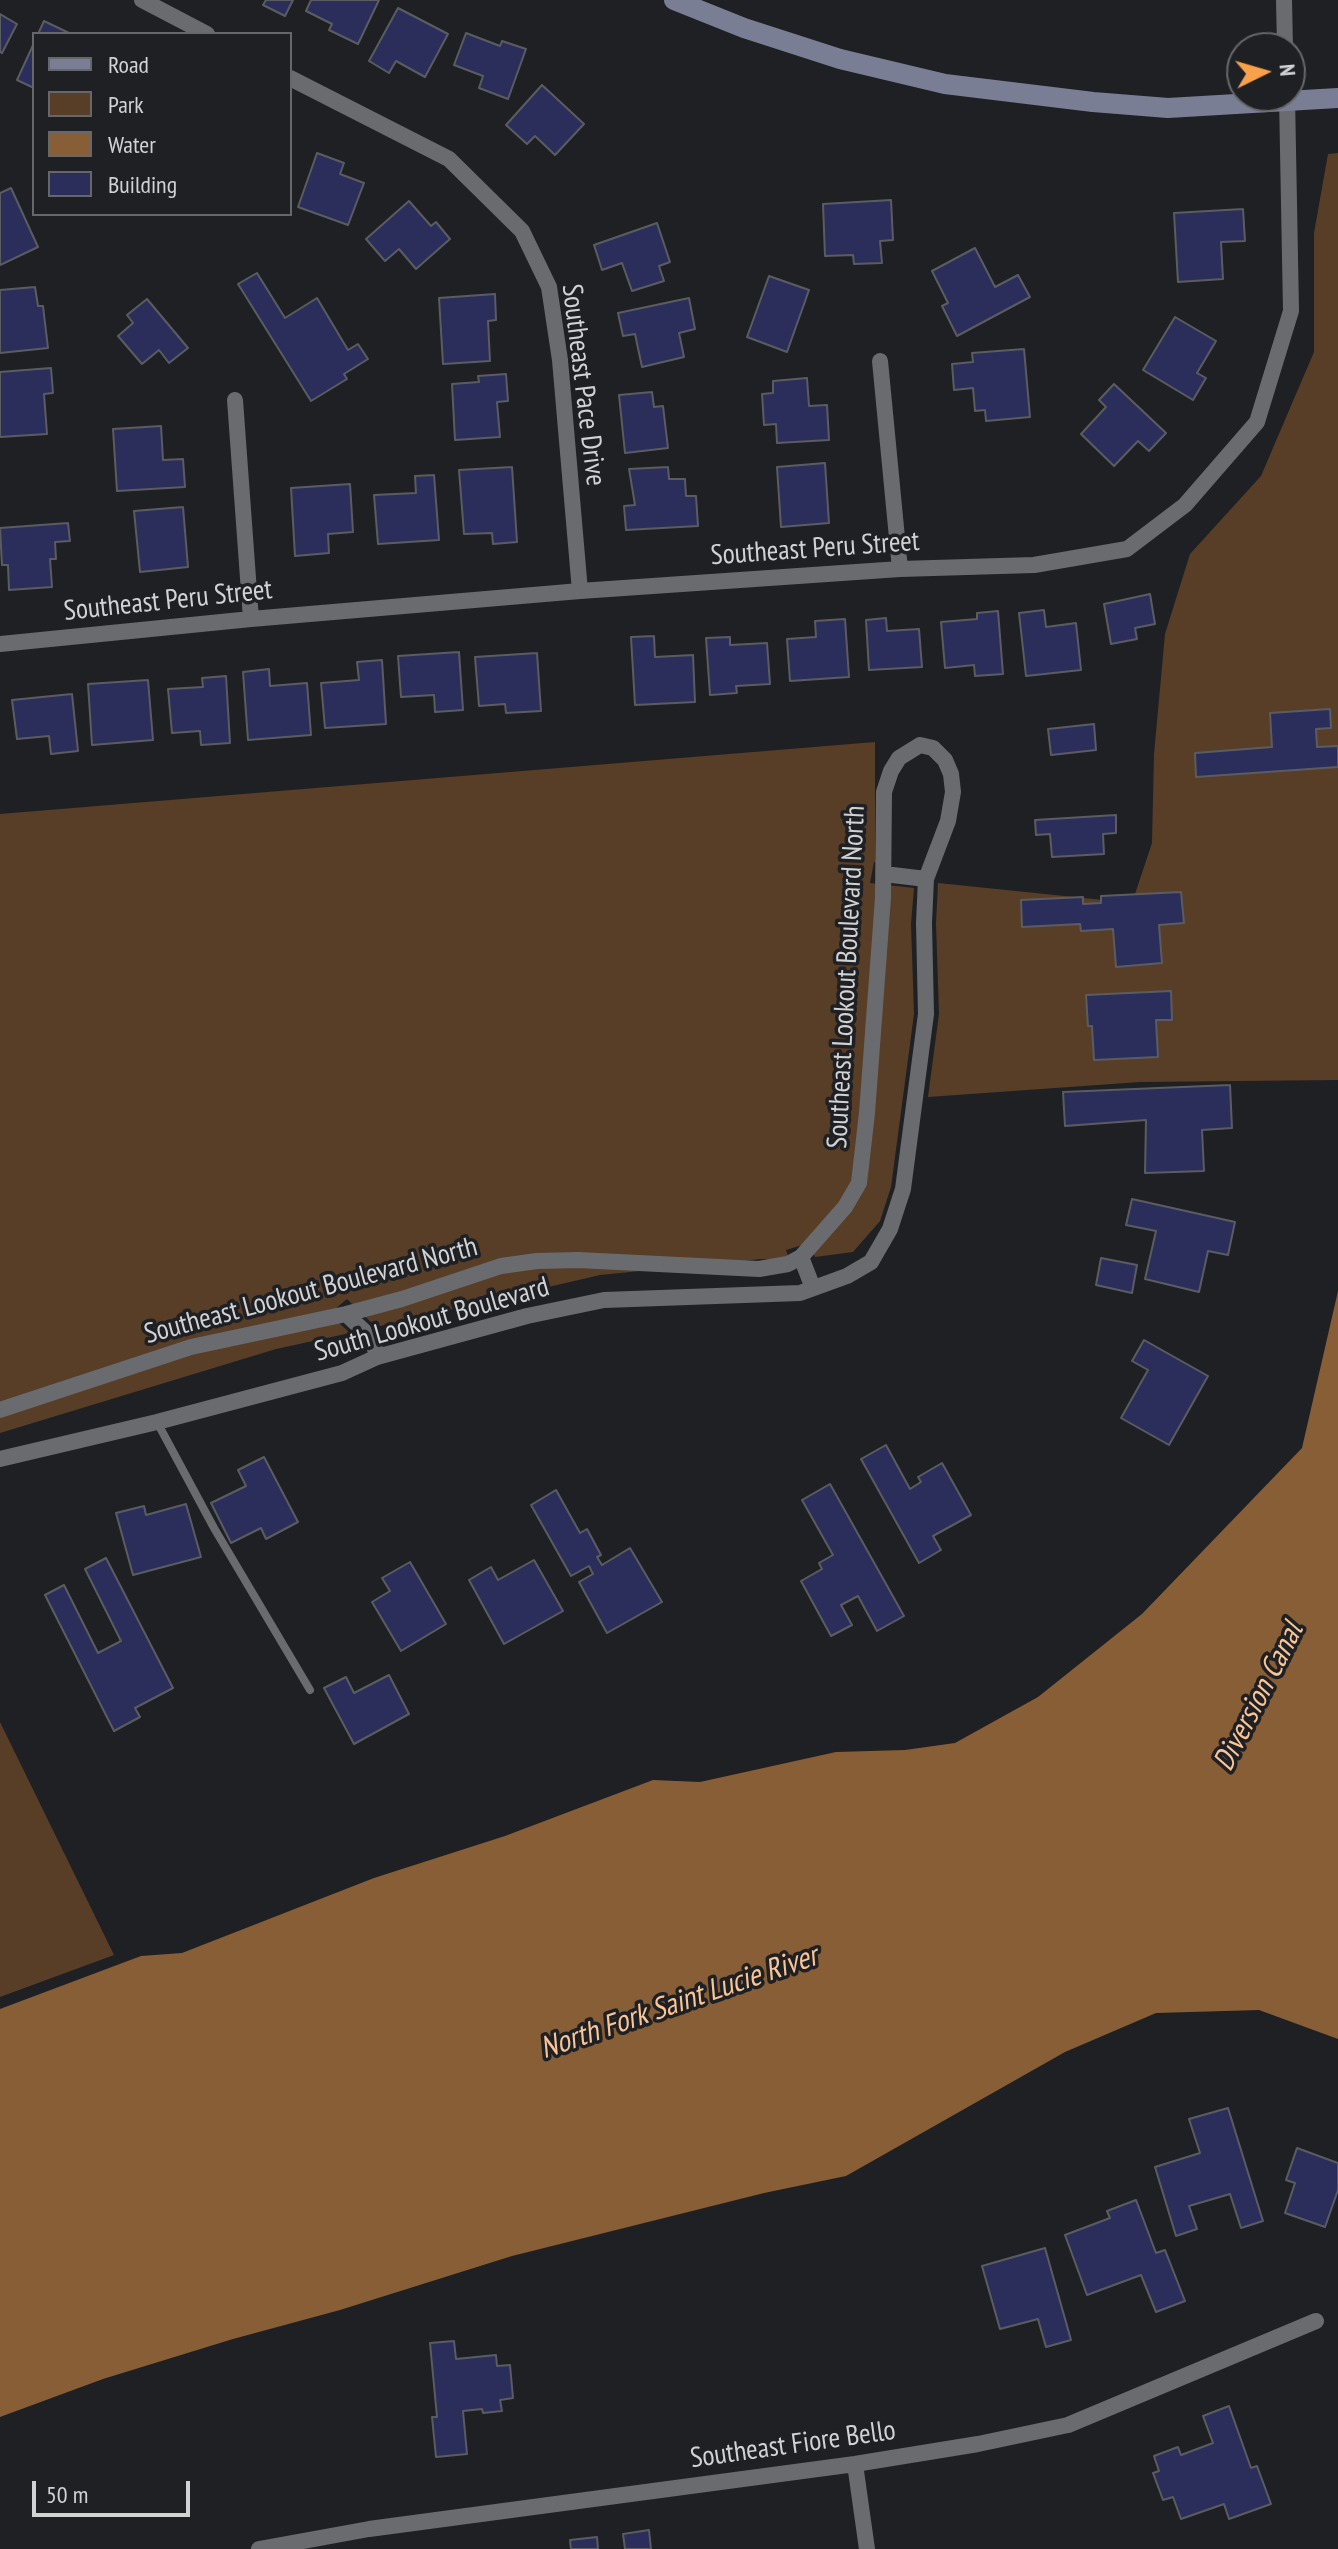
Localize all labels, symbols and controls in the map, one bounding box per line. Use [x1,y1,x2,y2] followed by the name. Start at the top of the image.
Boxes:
[32,32,292,216] legend
[1226,32,1306,112] north arrow
[108,49,149,80] text: Road
[1273,63,1302,77] text: N
[108,89,144,120] text: Park
[108,129,156,160] text: Water
[108,169,177,200] text: Building
[554,282,612,488] street label: Southeast Pace Drive
[709,525,921,573] street label: Southeast Peru Street
[62,573,274,629] street label: Southeast Peru Street
[821,805,873,1149] street label: Southeast Lookout Boulevard North
[141,1230,481,1352] street label: Southeast Lookout Boulevard North
[311,1270,553,1370] street label: South Lookout Boulevard
[1206,1617,1312,1777] water label: Diversion Canal
[536,1939,822,2067] water label: North Fork Saint Lucie River
[688,2414,898,2476] street label: Southeast Fiore Bello
[36,2465,194,2515] scale bar
[46,2479,88,2510] text: 50 m

